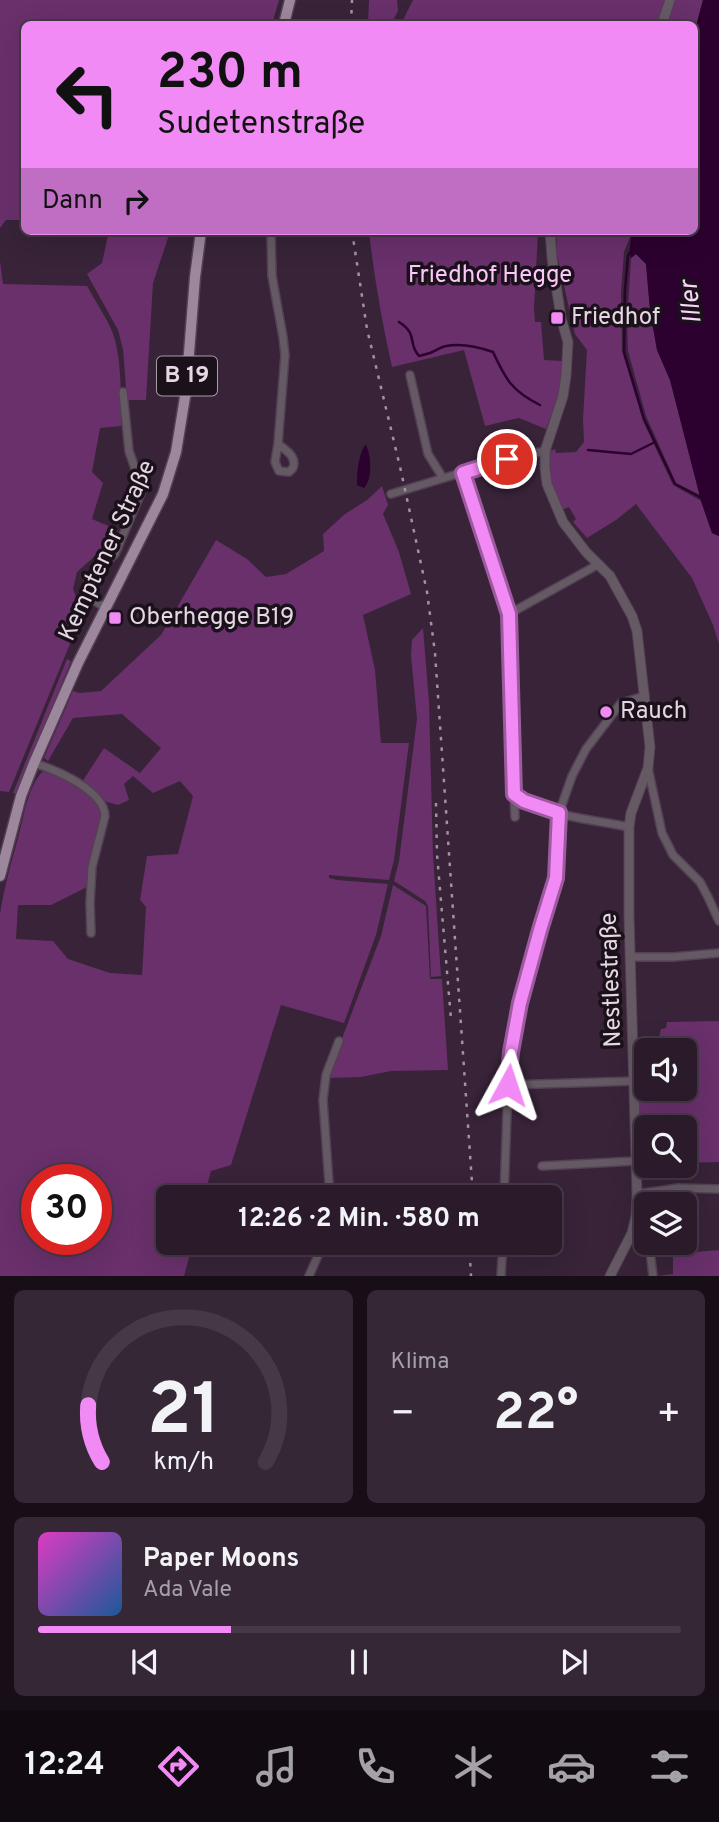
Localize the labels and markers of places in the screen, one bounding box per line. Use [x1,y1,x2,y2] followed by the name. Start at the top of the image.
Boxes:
[571,303,660,333] place label: Friedhof
[549,310,565,326] marker: Friedhof
[477,429,537,489] pin
[129,603,294,633] place label: Oberhegge B19
[107,610,123,626] marker: Oberhegge B19
[620,697,687,727] place label: Rauch
[598,704,614,720] marker: Rauch

